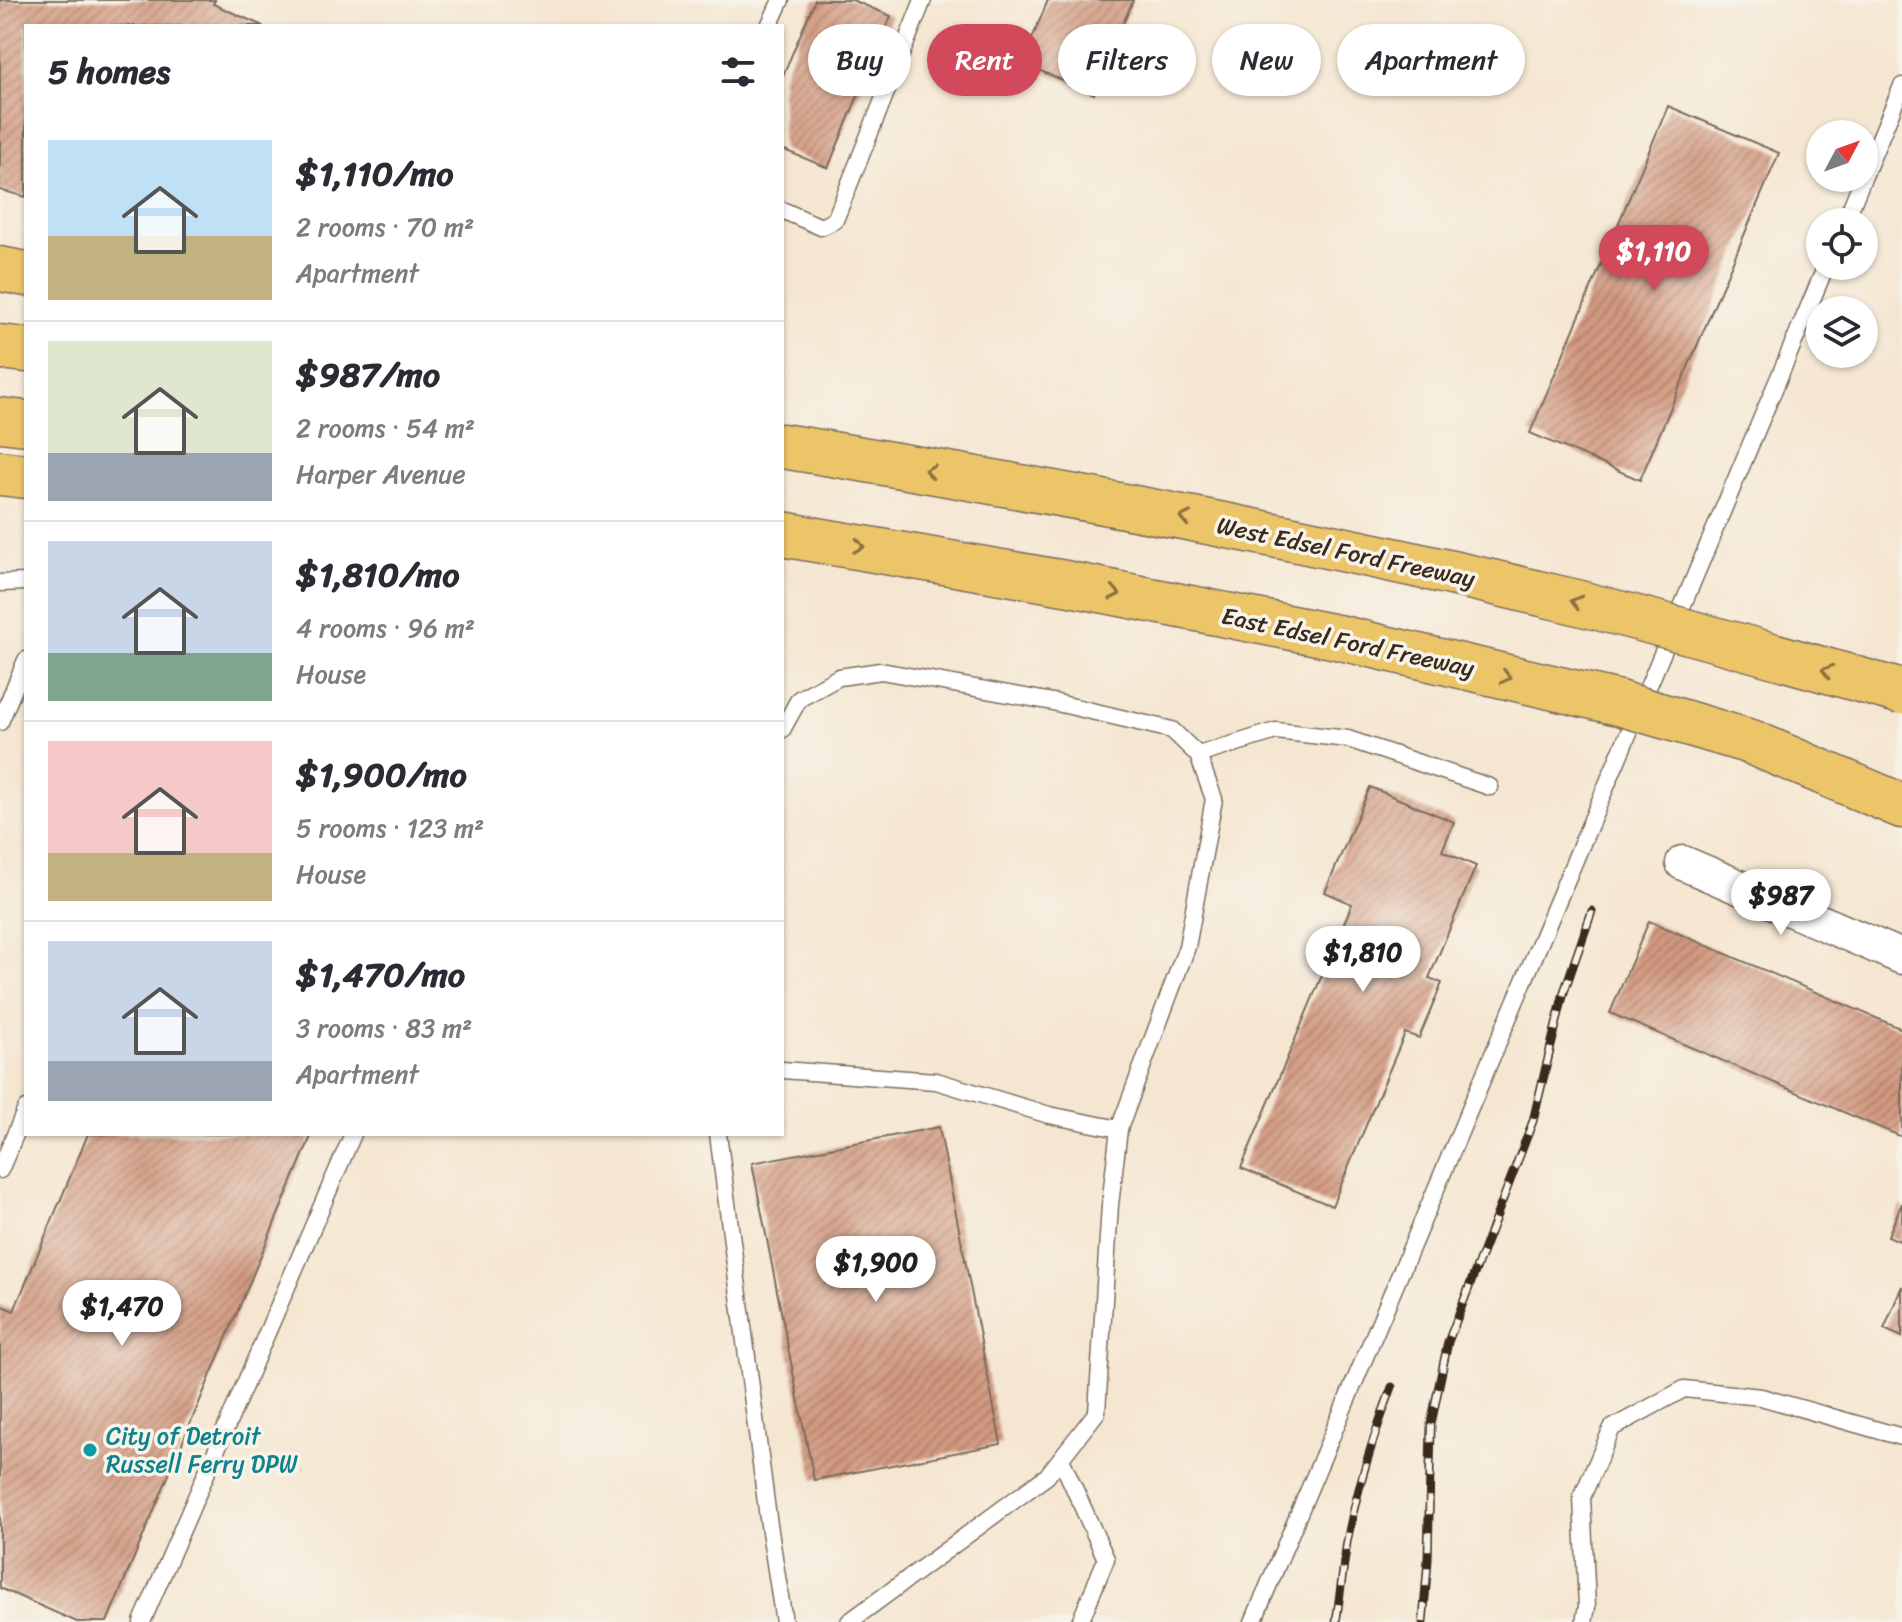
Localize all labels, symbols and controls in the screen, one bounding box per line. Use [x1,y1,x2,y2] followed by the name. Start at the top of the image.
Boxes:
[808,24,911,96] chip: Buy
[927,24,1042,96] chip: Rent
[1058,24,1196,96] chip: Filters
[1212,24,1321,96] chip: New
[1337,24,1525,96] chip: Apartment
[48,42,170,102] text: 5 homes
[716,50,760,94] icon: filters
[1806,120,1878,192] north arrow
[1806,120,1878,368] map controls
[296,144,454,204] text: $1,110/mo
[112,172,208,268] icon: home
[296,204,474,250] text: 2 rooms · 70 m²
[1806,208,1878,280] button: locate
[1589,225,1719,293] pin: $1,110
[1617,228,1691,274] text: $1,110
[296,250,419,296] text: Apartment
[1806,296,1878,368] button: layers
[296,345,440,405] text: $987/mo
[112,373,208,469] icon: home
[296,405,475,451] text: 2 rooms · 54 m²
[296,451,466,497] text: Harper Avenue
[923,463,936,480] one-way arrow
[1213,504,1479,600] street label: West Edsel Ford Freeway
[1179,510,1192,527] one-way arrow
[852,537,866,554] one-way arrow
[296,545,459,605] text: $1,810/mo
[112,573,208,669] icon: home
[1107,584,1121,601] one-way arrow
[1218,595,1479,689] street label: East Edsel Ford Freeway
[1570,595,1584,612] one-way arrow
[296,605,475,651] text: 4 rooms · 96 m²
[296,651,366,697] text: House
[1820,664,1834,680] one-way arrow
[1498,667,1512,684] one-way arrow
[296,745,467,805] text: $1,900/mo
[112,773,208,869] icon: home
[296,805,484,851] text: 5 rooms · 123 m²
[296,851,366,897] text: House
[1734,869,1828,937] pin: $987
[1749,872,1813,918] text: $987
[1298,926,1428,994] pin: $1,810
[1324,929,1402,975] text: $1,810
[296,945,465,1005] text: $1,470/mo
[112,973,208,1069] icon: home
[296,1005,472,1051] text: 3 rooms · 83 m²
[296,1051,419,1097] text: Apartment
[811,1236,941,1304] pin: $1,900
[834,1239,918,1285] text: $1,900
[57,1280,187,1348] pin: $1,470
[80,1283,164,1329] text: $1,470
[106,1415,298,1485] place label: City of Detroit Russell Ferry DPW
[81,1441,99,1459] marker: City of Detroit Russell Ferry DPW

